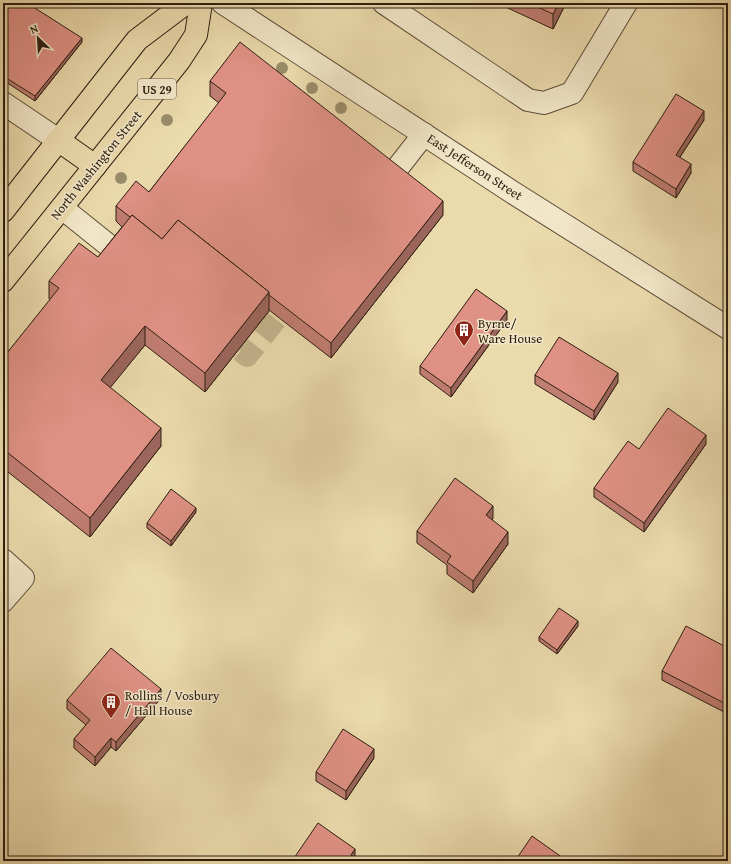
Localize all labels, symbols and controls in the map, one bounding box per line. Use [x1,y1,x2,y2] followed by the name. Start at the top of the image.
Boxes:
[18,18,58,58] north arrow
[27,20,41,38] text: N
[138,79,176,99] road number: US 29
[46,106,146,224] street label: North Washington Street
[424,129,527,205] street label: East Jefferson Street
[478,314,542,348] place label: Byrne/ Ware House
[453,319,475,347] building icon: Byrne/ Ware House
[125,686,220,720] place label: Rollins / Vosbury / Hall House
[100,691,122,719] building icon: Rollins / Vosbury / Hall House

